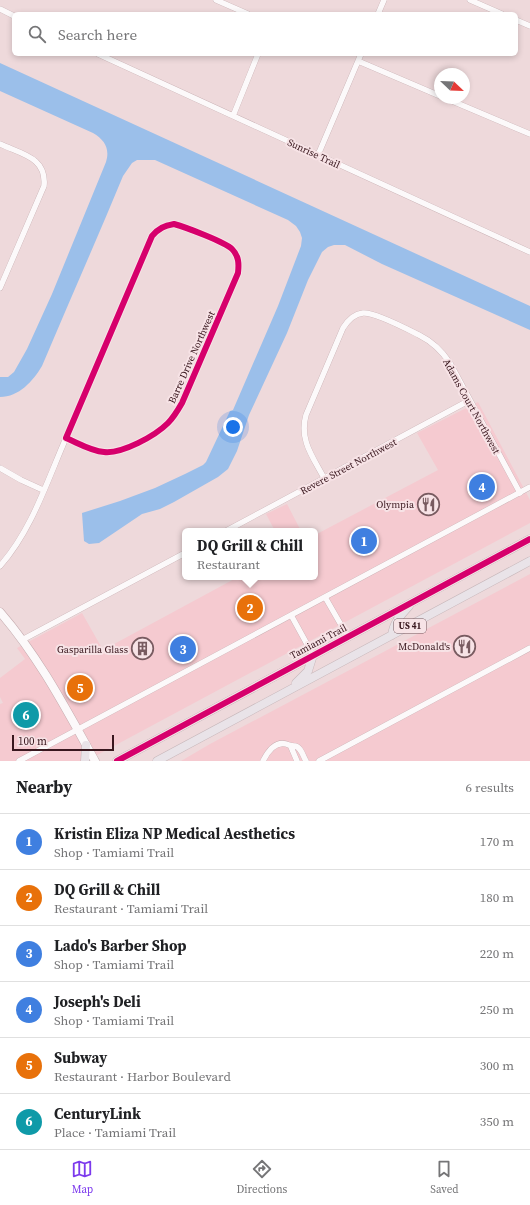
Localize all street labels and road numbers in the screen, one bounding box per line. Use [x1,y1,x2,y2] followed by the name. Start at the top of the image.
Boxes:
[285,136,342,171] street label: Sunrise Trail
[165,308,218,405] street label: Barre Drive Northwest
[440,357,503,457] street label: Adams Court Northwest
[298,435,399,497] street label: Revere Street Northwest
[394,619,426,633] road number: US 41
[287,621,349,662] street label: Tamiami Trail

